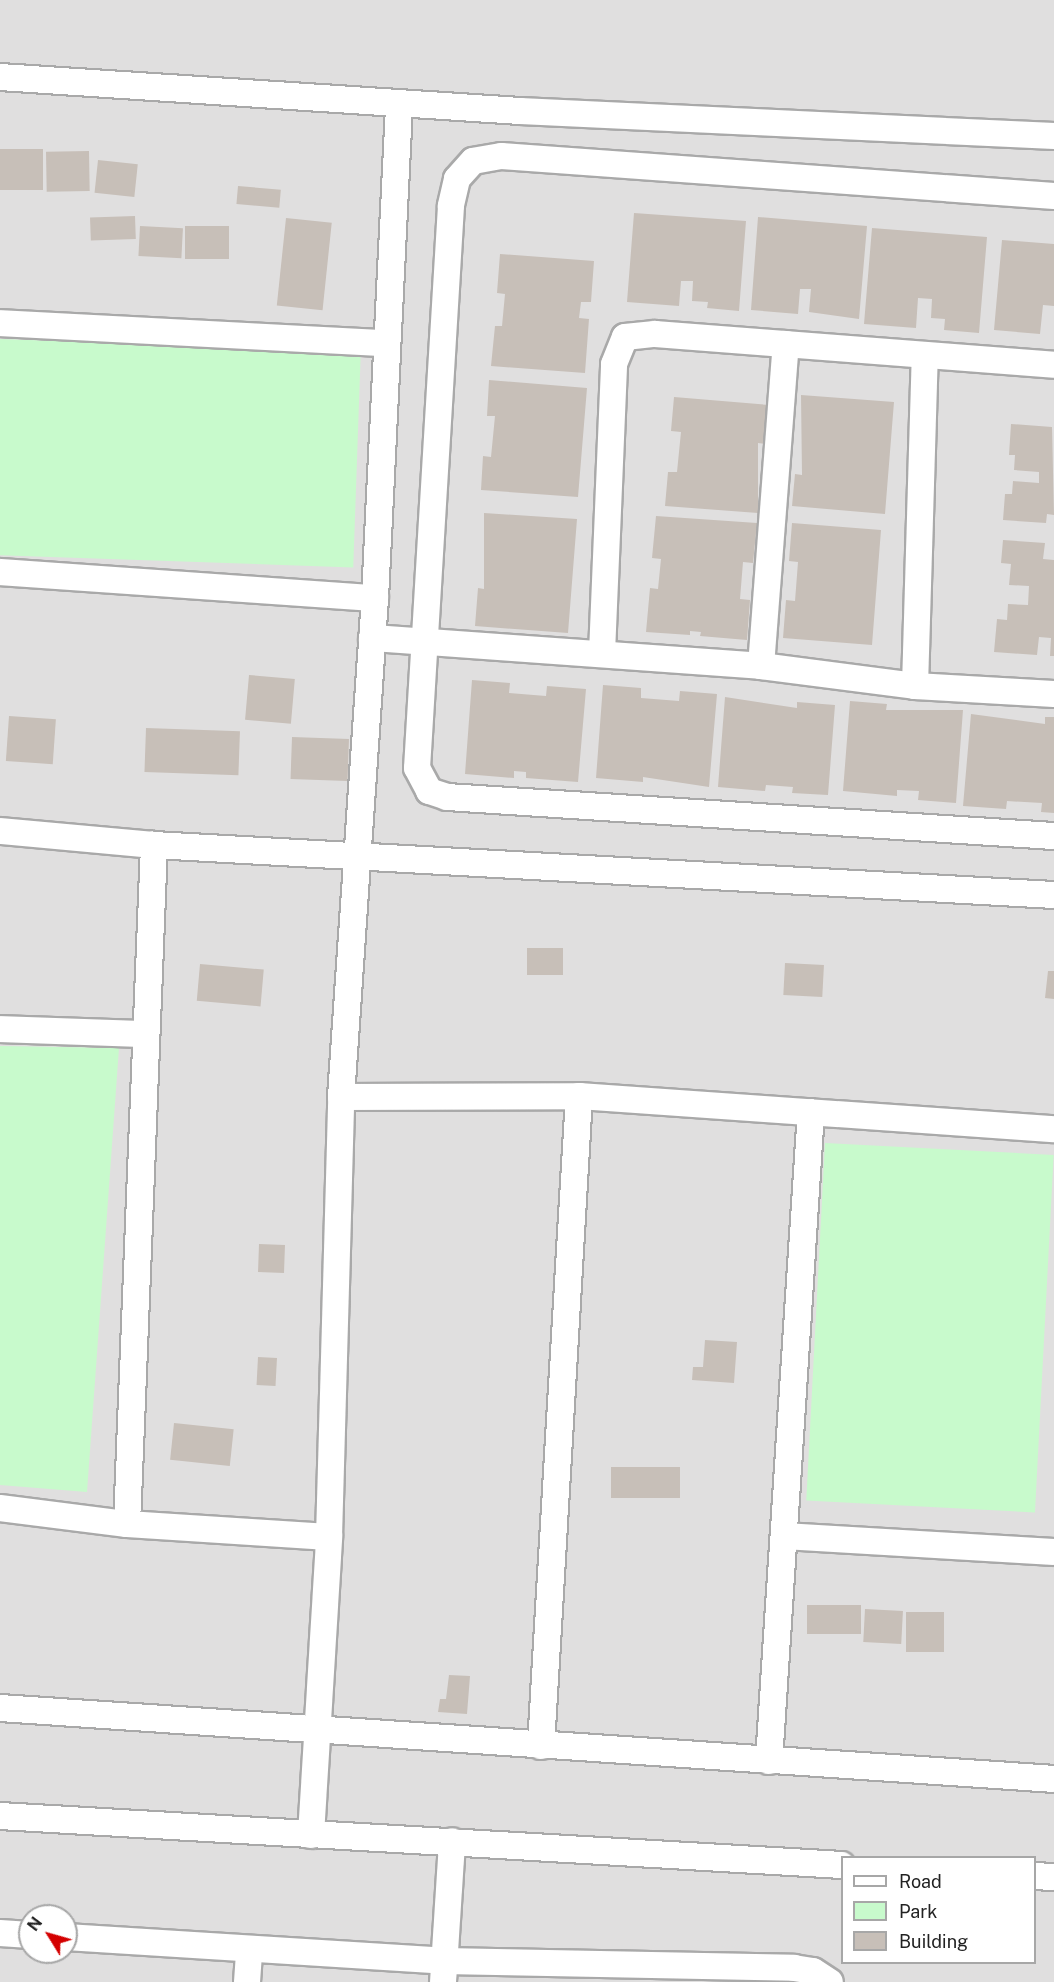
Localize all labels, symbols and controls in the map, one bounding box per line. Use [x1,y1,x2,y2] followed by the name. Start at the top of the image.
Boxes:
[841,1856,1036,1964] legend
[899,1871,942,1892] text: Road
[899,1901,937,1922] text: Park
[18,1904,78,1964] north arrow
[23,1913,46,1935] text: N
[899,1931,968,1952] text: Building

